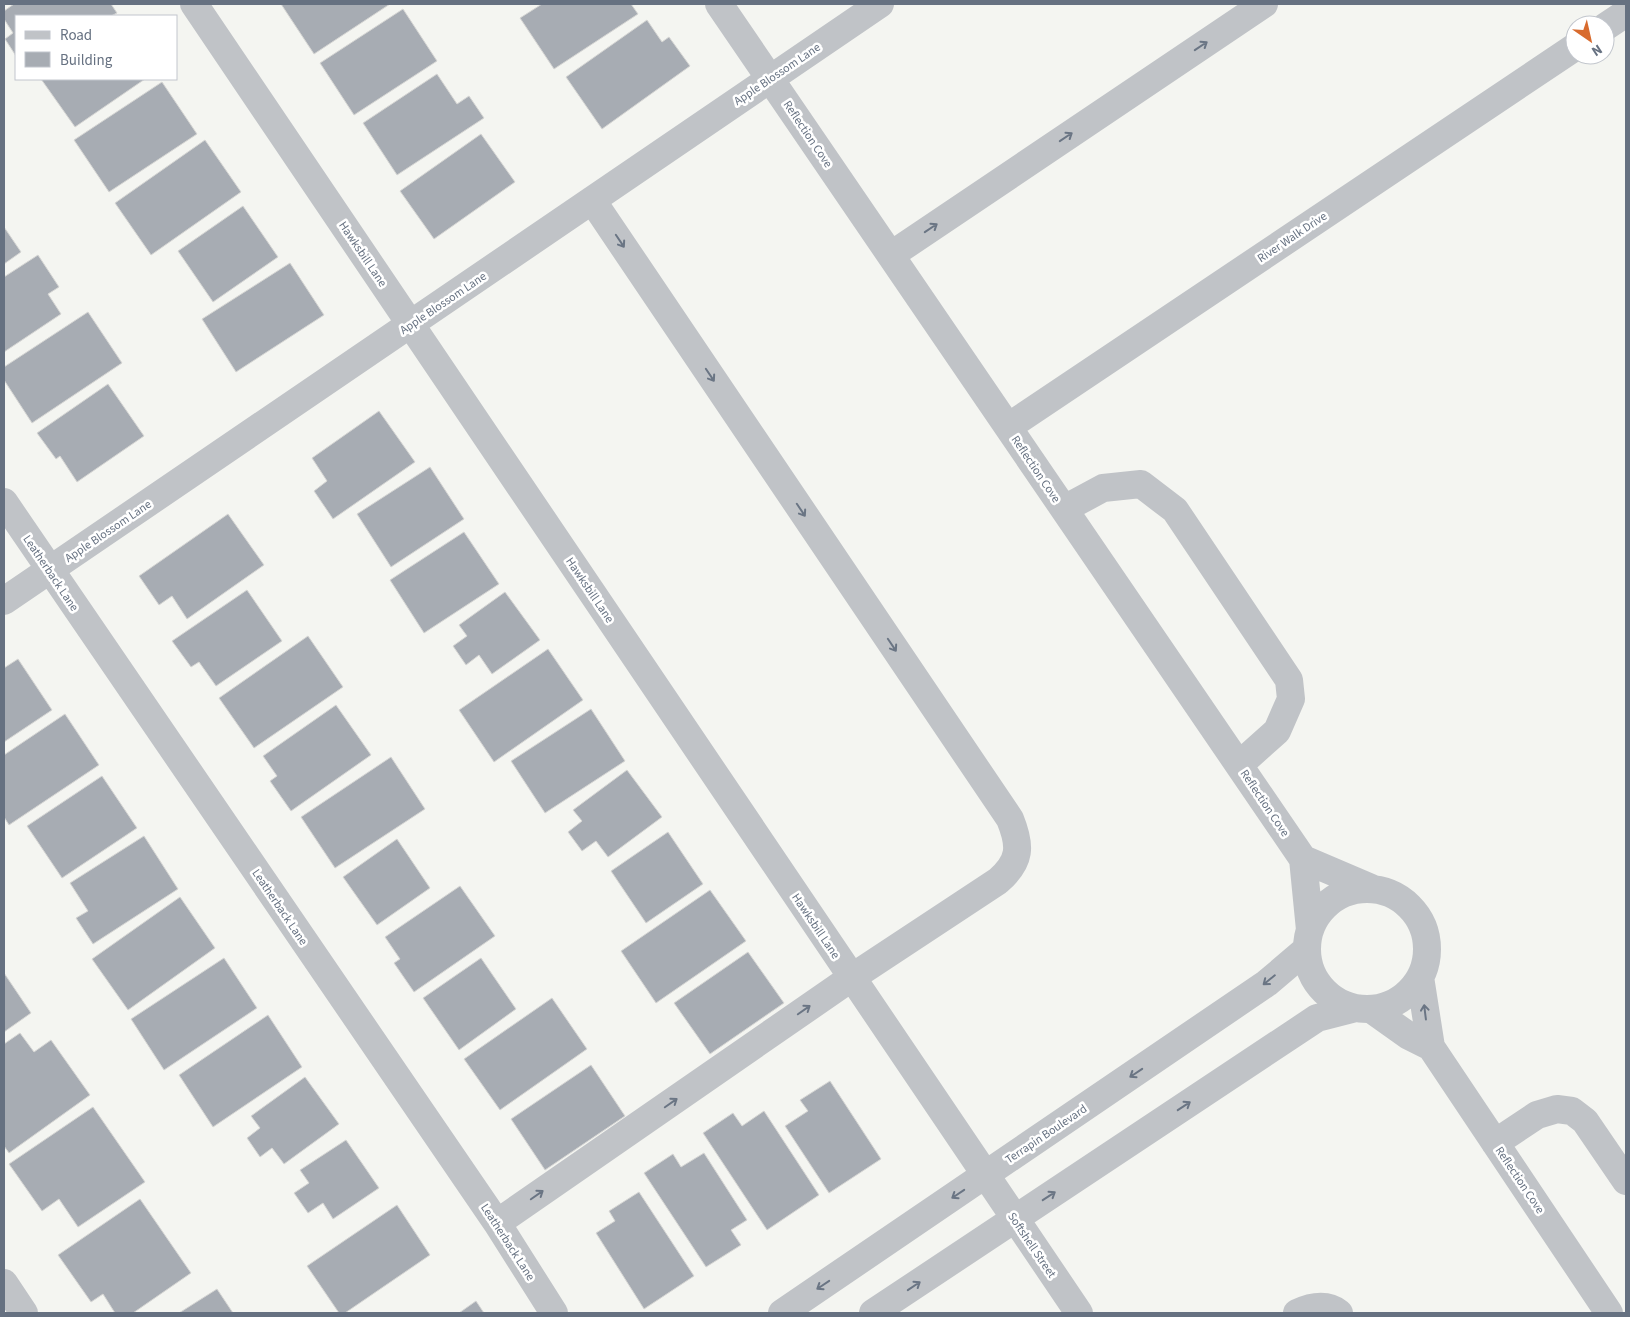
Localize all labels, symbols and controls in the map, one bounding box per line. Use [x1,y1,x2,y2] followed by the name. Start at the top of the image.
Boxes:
[15,15,178,80] legend
[1565,15,1615,65] north arrow
[60,25,92,46] text: Road
[731,39,824,110] street label: Apple Blossom Lane
[1587,39,1606,61] text: N
[1193,41,1207,51] one-way arrow
[60,50,113,71] text: Building
[779,97,836,171] street label: Reflection Cove
[1059,132,1073,142] one-way arrow
[1254,208,1330,267] street label: River Walk Drive
[334,218,391,291] street label: Hawksbill Lane
[924,223,938,233] one-way arrow
[615,233,625,247] one-way arrow
[397,268,490,339] street label: Apple Blossom Lane
[706,368,716,382] one-way arrow
[1007,432,1064,506] street label: Reflection Cove
[62,496,155,567] street label: Apple Blossom Lane
[796,503,806,517] one-way arrow
[19,532,82,615] street label: Leatherback Lane
[561,554,618,627] street label: Hawksbill Lane
[887,637,897,651] one-way arrow
[1236,766,1293,840] street label: Reflection Cove
[248,866,311,949] street label: Leatherback Lane
[787,890,844,963] street label: Hawksbill Lane
[1263,975,1276,986] one-way arrow
[797,1005,811,1015] one-way arrow
[1420,1005,1430,1021] one-way arrow
[1129,1068,1143,1078] one-way arrow
[664,1098,678,1108] one-way arrow
[1002,1101,1091,1168] street label: Terrapin Boulevard
[1177,1101,1191,1111] one-way arrow
[1491,1143,1548,1217] street label: Reflection Cove
[951,1189,965,1199] one-way arrow
[530,1190,544,1200] one-way arrow
[1041,1190,1055,1200] one-way arrow
[476,1200,539,1284] street label: Leatherback Lane
[1003,1209,1060,1282] street label: Softshell Street
[817,1280,831,1290] one-way arrow
[906,1281,920,1291] one-way arrow

